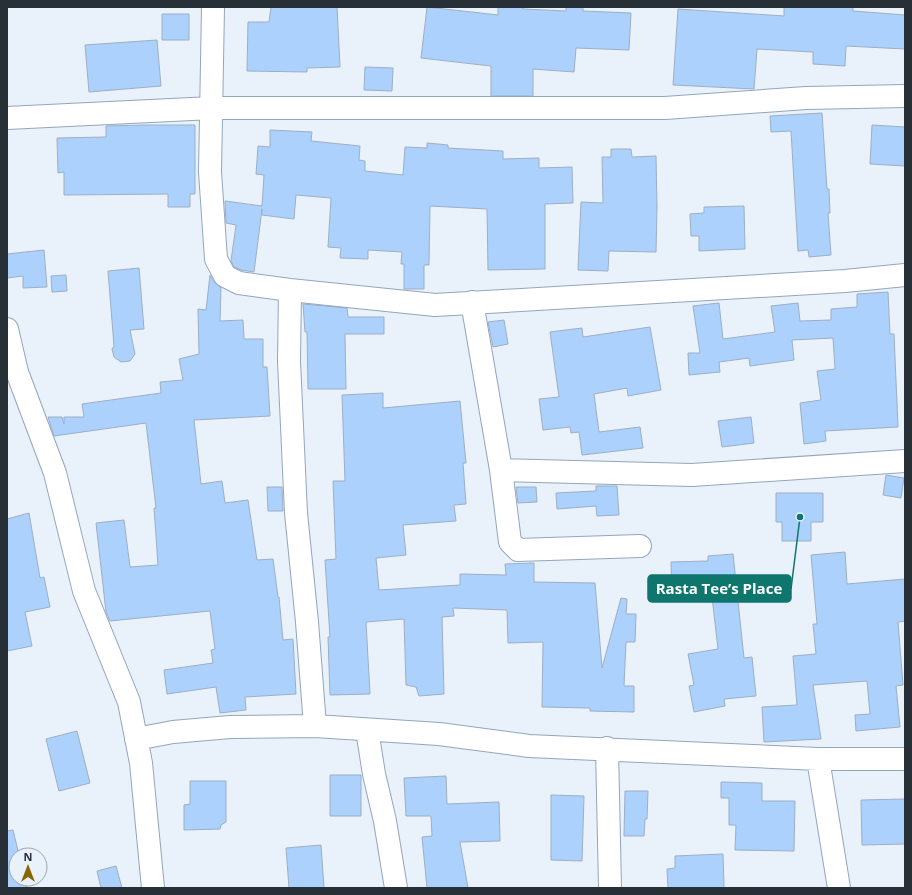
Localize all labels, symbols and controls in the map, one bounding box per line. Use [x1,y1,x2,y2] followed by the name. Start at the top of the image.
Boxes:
[648,575,791,602] callout: Rasta Tee’s Place
[656,578,782,598] text: Rasta Tee’s Place
[8,847,48,887] north arrow
[24,849,32,864] text: N

